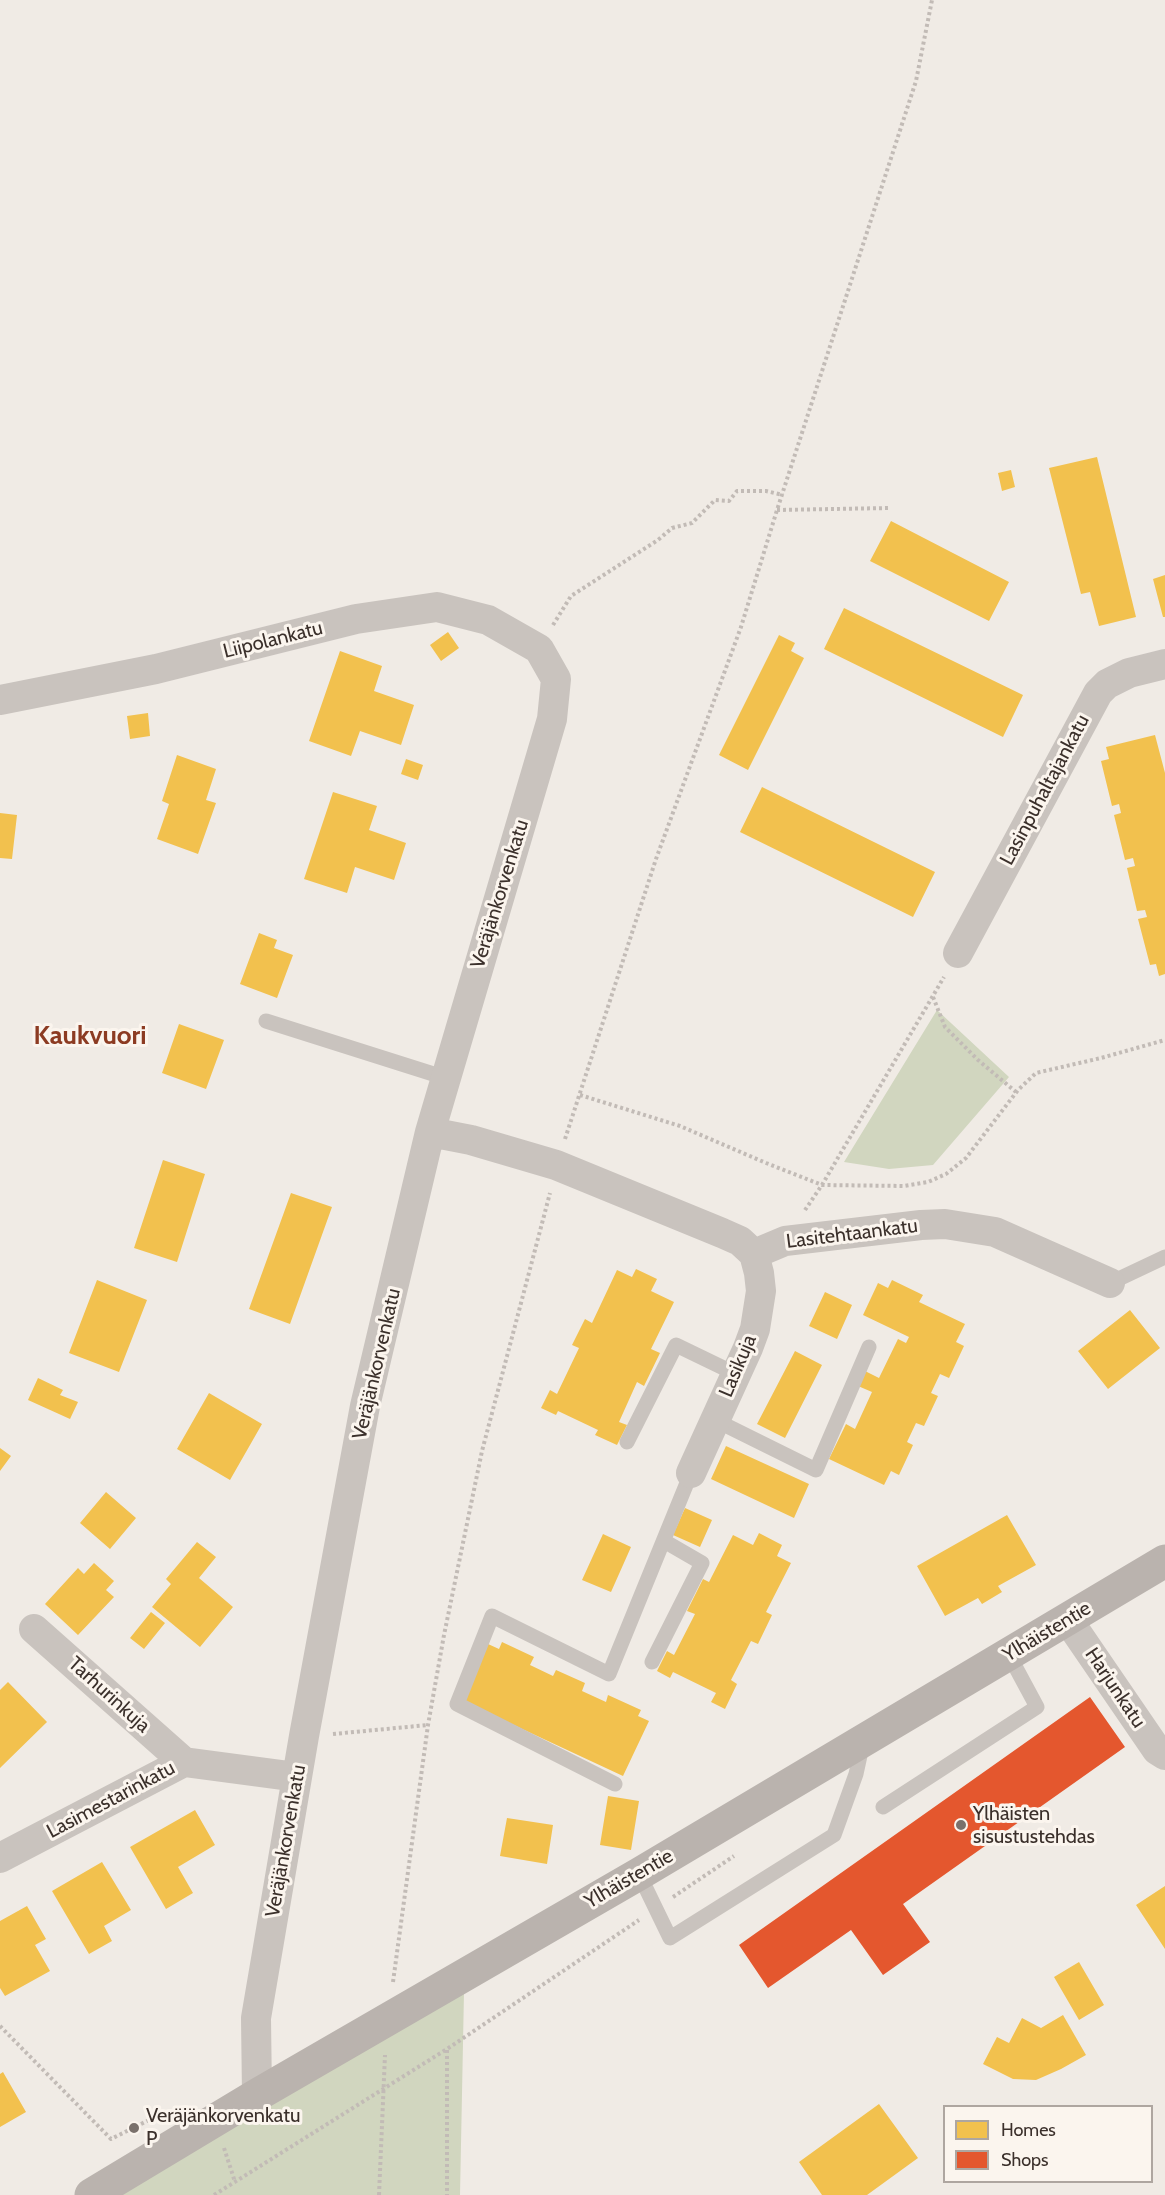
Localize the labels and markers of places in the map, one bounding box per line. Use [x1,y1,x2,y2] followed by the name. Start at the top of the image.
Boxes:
[973,1802,1095,1849] place label: Ylhäisten sisustustehdas
[954,1818,968,1832] marker: Ylhäisten sisustustehdas
[146,2104,300,2151] place label: Veräjänkorvenkatu P
[127,2121,141,2135] marker: Veräjänkorvenkatu P

